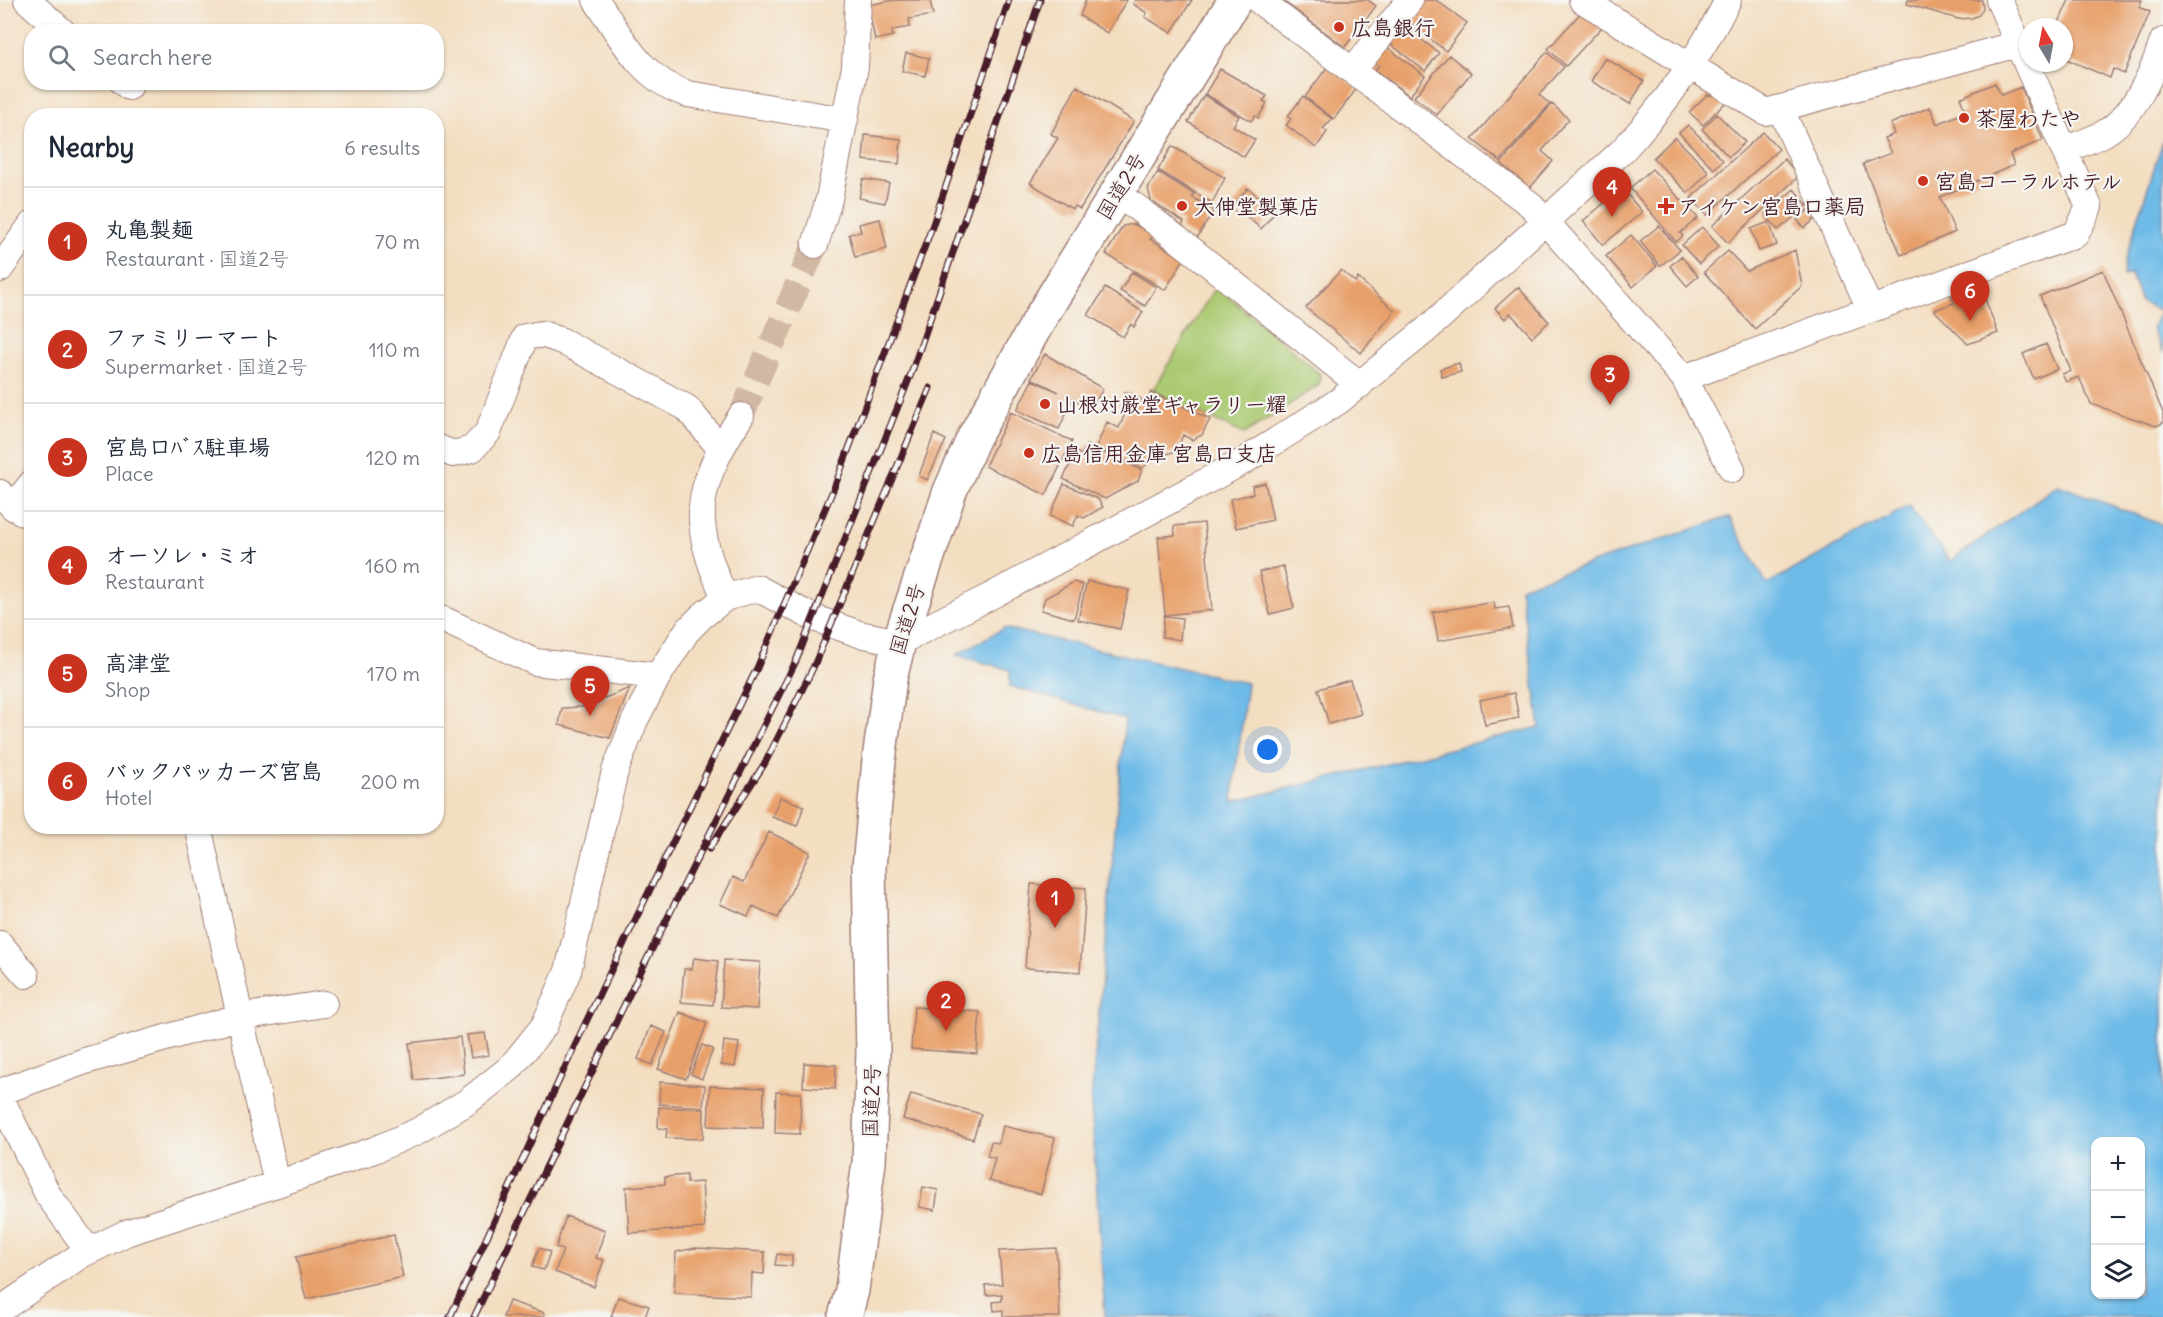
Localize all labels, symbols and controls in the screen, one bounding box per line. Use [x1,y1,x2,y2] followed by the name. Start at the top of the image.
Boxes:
[1351,14,1435,41] place label: 広島銀行
[2019,18,2073,72] north arrow
[1332,20,1346,34] marker: 広島銀行
[24,24,444,90] search box
[45,41,78,74] icon: search
[93,43,212,71] text: Search here
[1976,105,2081,132] place label: 茶屋わたや
[1957,111,1971,125] marker: 茶屋わたや
[48,131,134,164] text: Nearby
[344,135,420,160] text: 6 results
[1090,147,1152,225] street label: 国道2号
[1592,168,1632,217] pin: 4
[1935,168,2122,195] place label: 宮島コーラルホテル
[1916,174,1930,188] marker: 宮島コーラルホテル
[1194,193,1320,220] place label: 大伸堂製菓店
[1678,193,1866,220] place label: アイケン宮島口薬局
[1175,199,1189,213] marker: 大伸堂製菓店
[1659,199,1673,213] marker: アイケン宮島口薬局
[105,215,193,243] text: 丸亀製麺
[64,229,71,254] text: 1
[375,229,420,254] text: 70 m
[105,246,289,271] text: Restaurant · 国道2号
[1950,272,1990,321] pin: 6
[105,323,282,351] text: ファミリーマート
[62,337,73,362] text: 2
[369,337,420,362] text: 110 m
[105,354,308,379] text: Supermarket · 国道2号
[1590,356,1630,405] pin: 3
[1057,391,1287,418] place label: 山根対厳堂ギャラリー耀
[1038,397,1052,411] marker: 山根対厳堂ギャラリー耀
[105,433,270,461] text: 宮島口ﾊﾞｽ駐車場
[1041,440,1277,467] place label: 広島信用金庫 宮島口支店
[62,445,73,470] text: 3
[366,445,420,470] text: 120 m
[1022,446,1036,460] marker: 広島信用金庫 宮島口支店
[105,461,153,486] text: Place
[105,541,259,569] text: オーソレ・ミオ
[62,553,73,578] text: 4
[365,553,420,578] text: 160 m
[105,569,204,594] text: Restaurant
[883,579,931,659] street label: 国道2号
[105,649,171,677] text: 高津堂
[62,661,73,686] text: 5
[367,661,420,686] text: 170 m
[570,666,610,716] pin: 5
[105,677,150,702] text: Shop
[1253,735,1282,764] your location
[105,757,323,785] text: バックパッカーズ宮島
[62,769,73,794] text: 6
[360,769,420,794] text: 200 m
[105,785,152,810] text: Hotel
[1036,878,1074,928] pin: 1
[926,982,966,1031] pin: 2
[856,1063,886,1139] street label: 国道2号
[2091,1137,2145,1299] map controls
[2091,1137,2145,1191] button: +
[2091,1191,2145,1245] button: −
[2091,1245,2145,1299] button: layers

